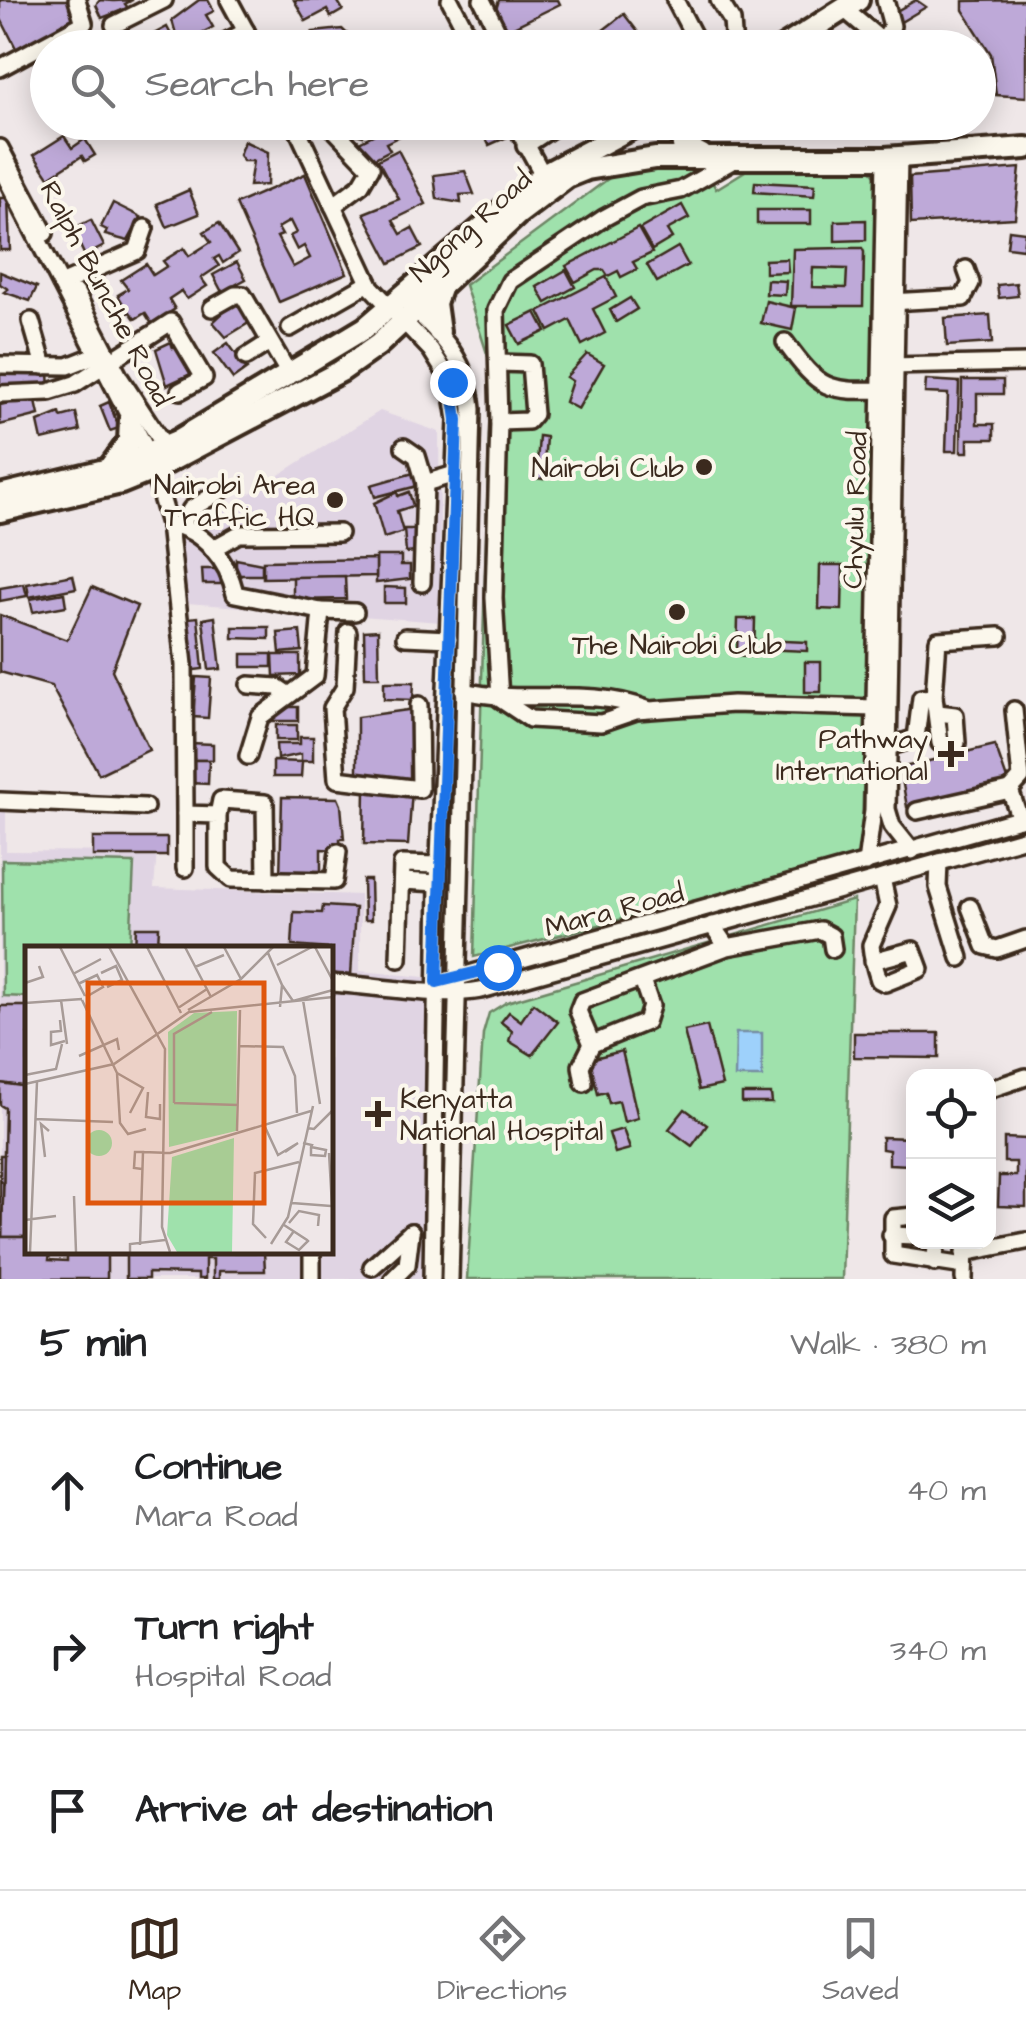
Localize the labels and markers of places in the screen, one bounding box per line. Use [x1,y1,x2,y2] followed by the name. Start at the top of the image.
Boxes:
[531,449,684,488] place label: Nairobi Club
[693,456,715,478] marker: Nairobi Club
[154,466,315,537] place label: Nairobi Area Traffic HQ
[324,489,346,511] marker: Nairobi Area Traffic HQ
[666,601,688,623] marker: The Nairobi Club
[572,626,782,665] place label: The Nairobi Club
[776,720,928,791] place label: Pathway International
[938,741,964,767] marker: Pathway International
[400,1080,604,1151] place label: Kenyatta National Hospital
[365,1101,391,1127] marker: Kenyatta National Hospital

